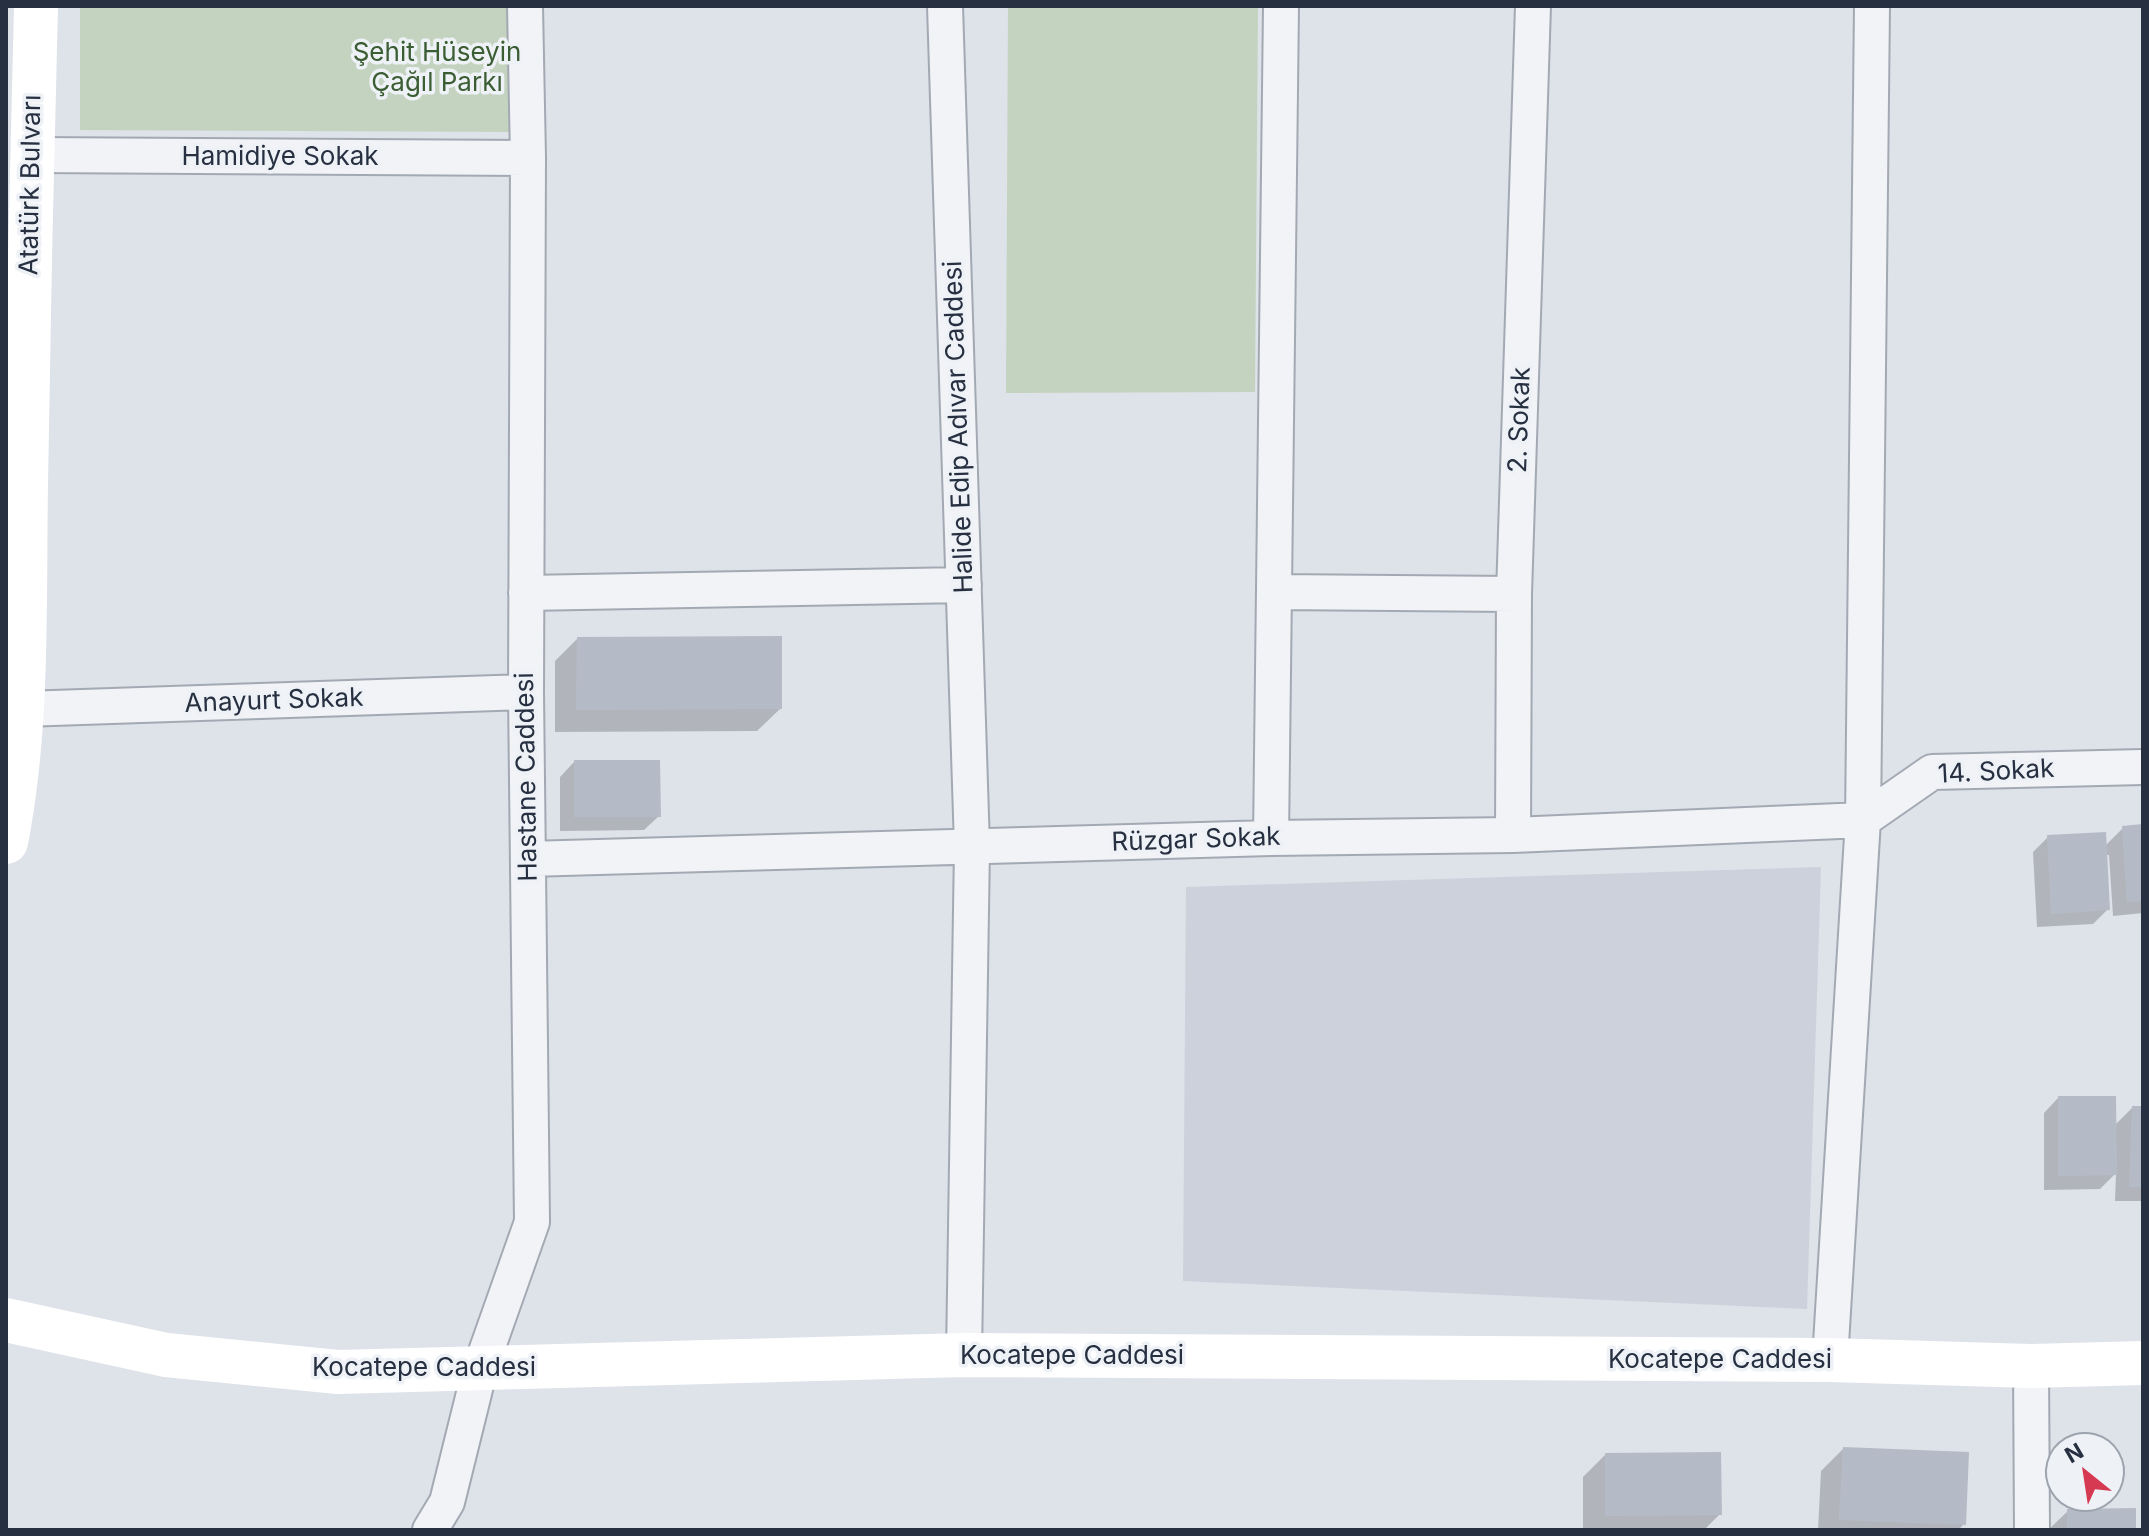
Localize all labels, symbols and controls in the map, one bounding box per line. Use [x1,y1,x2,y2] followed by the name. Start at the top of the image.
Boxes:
[353,37,521,98] park label: Şehit Hüseyin Çağıl Parkı
[14,94,48,276] street label: Atatürk Bulvarı
[181,141,379,173] street label: Hamidiye Sokak
[938,260,980,594] street label: Halide Edip Adıvar Caddesi
[1503,366,1537,474] street label: 2. Sokak
[510,672,544,882] street label: Hastane Caddesi
[184,682,364,720] street label: Anayurt Sokak
[1937,753,2055,791] street label: 14. Sokak
[1111,821,1281,859] street label: Rüzgar Sokak
[960,1340,1184,1372] street label: Kocatepe Caddesi
[1608,1344,1832,1376] street label: Kocatepe Caddesi
[312,1352,536,1384] street label: Kocatepe Caddesi
[2045,1432,2125,1512] north arrow
[2060,1437,2088,1468] text: N

